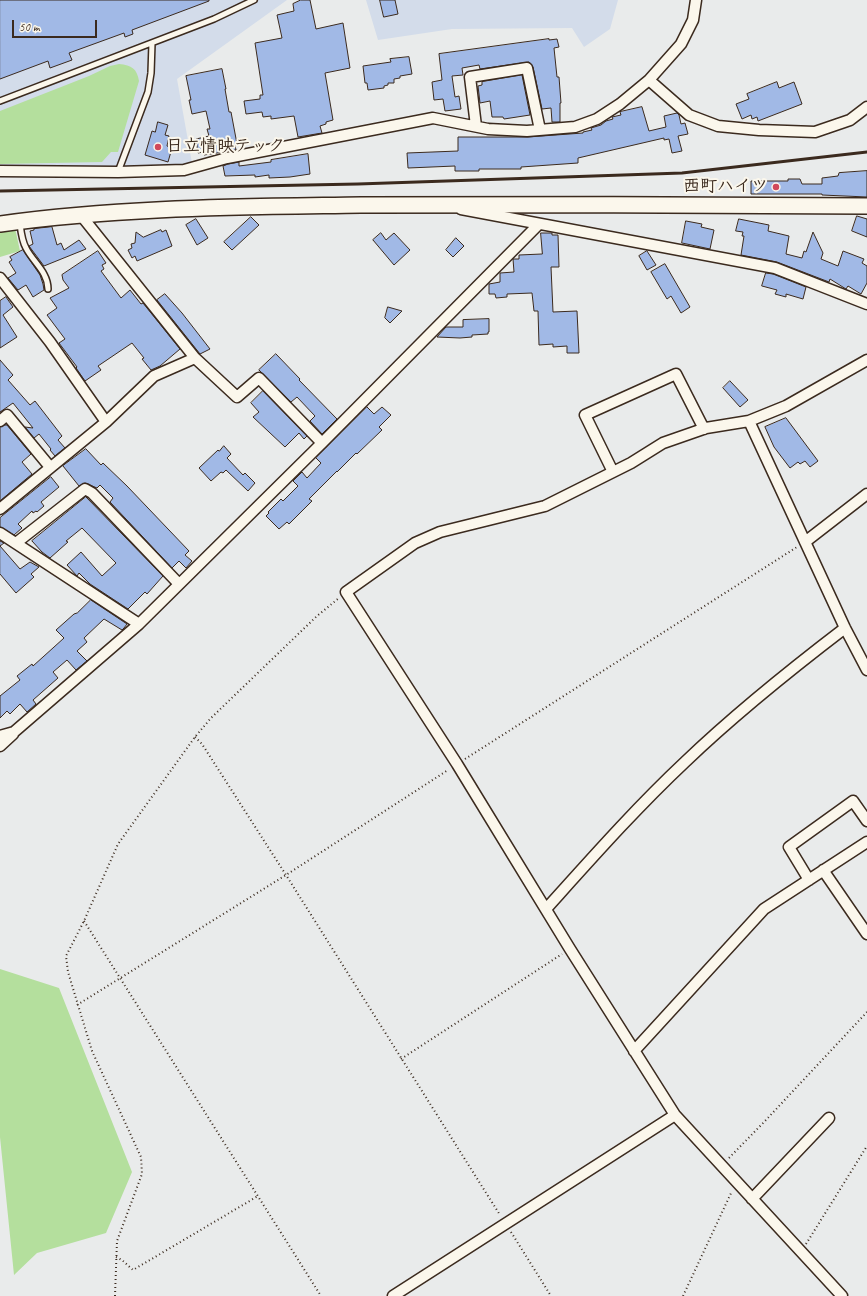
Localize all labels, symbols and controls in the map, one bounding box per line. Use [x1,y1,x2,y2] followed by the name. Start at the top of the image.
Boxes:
[14,12,99,38] scale bar
[19,19,39,35] text: 50 m
[166,137,285,157] place label: 日立情映テック
[153,142,163,152] marker: 日立情映テック
[683,177,768,197] place label: 西町ハイツ
[771,182,781,192] marker: 西町ハイツ

